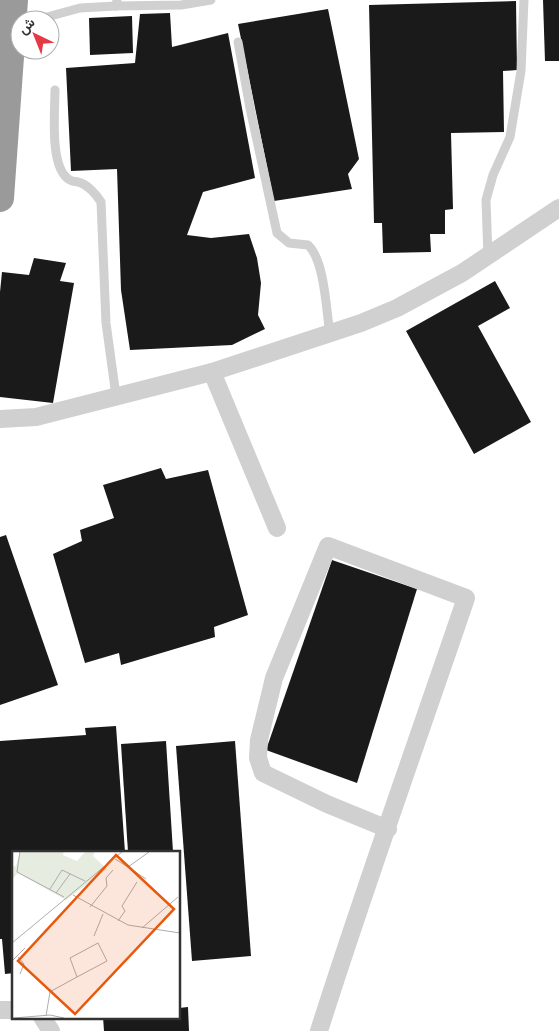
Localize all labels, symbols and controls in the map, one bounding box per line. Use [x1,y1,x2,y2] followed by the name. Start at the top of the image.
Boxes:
[10,10,60,60] north arrow
[14,13,39,39] text: ش
[12,851,180,1018] inset map

